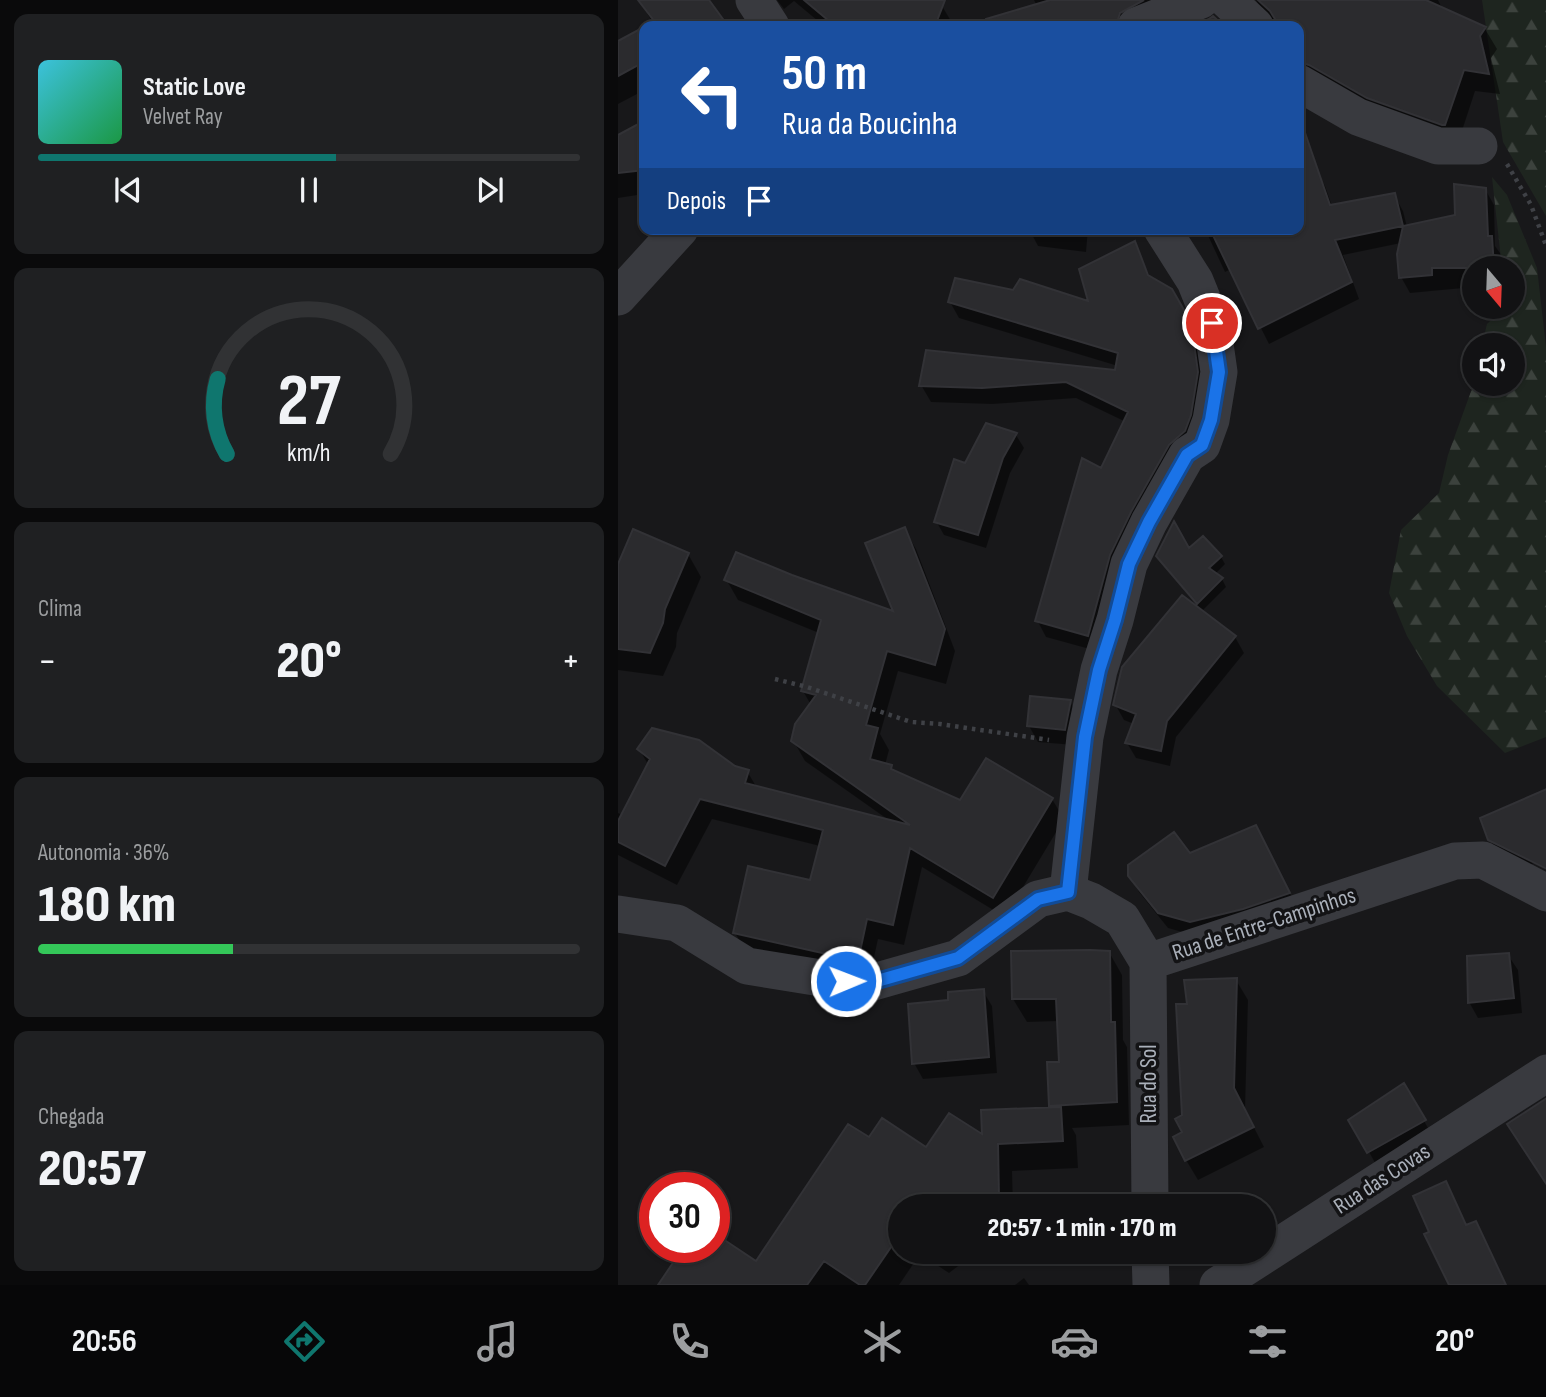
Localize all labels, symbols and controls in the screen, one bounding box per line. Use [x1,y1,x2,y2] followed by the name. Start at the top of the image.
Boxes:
[782,45,867,104] text: 50 m
[667,49,758,140] icon: left
[143,72,246,103] text: Static Love
[143,103,223,131] text: Velvet Ray
[782,105,958,144] text: Rua da Boucinha
[109,171,147,209] icon: previous
[290,171,328,209] icon: pause
[471,171,509,209] icon: next
[740,182,778,220] icon: arrive
[667,186,726,217] text: Depois
[1462,256,1524,318] north arrow
[1462,256,1525,396] map controls
[1182,293,1242,353] pin
[1193,304,1231,342] icon: arrive
[1462,333,1525,396] button: sound
[277,359,341,447] text: 27
[287,438,331,469] text: km/h
[38,595,82,623] text: Clima
[276,630,342,693] text: 20°
[38,639,57,684] text: −
[561,639,580,684] text: +
[38,839,169,867] text: Autonomia · 36%
[38,874,176,937] text: 180 km
[1169,881,1359,967] street label: Rua de Entre-Campinhos
[809,944,883,1018] position arrow
[1135,1044,1163,1124] street label: Rua do Sol
[38,1103,104,1131] text: Chegada
[38,1138,146,1201] text: 20:57
[1329,1138,1435,1220] street label: Rua das Covas
[639,1172,730,1263] speed limit sign: 30
[988,1213,1176,1244] text: 20:57 · 1 min · 170 m
[280,1317,329,1366] icon: directions
[473,1317,522,1366] icon: music
[665,1317,714,1366] icon: phone
[858,1317,907,1366] icon: climate
[1050,1317,1099,1366] icon: car
[1243,1317,1292,1366] icon: filters
[72,1322,137,1361] text: 20:56
[1435,1322,1474,1361] text: 20°

